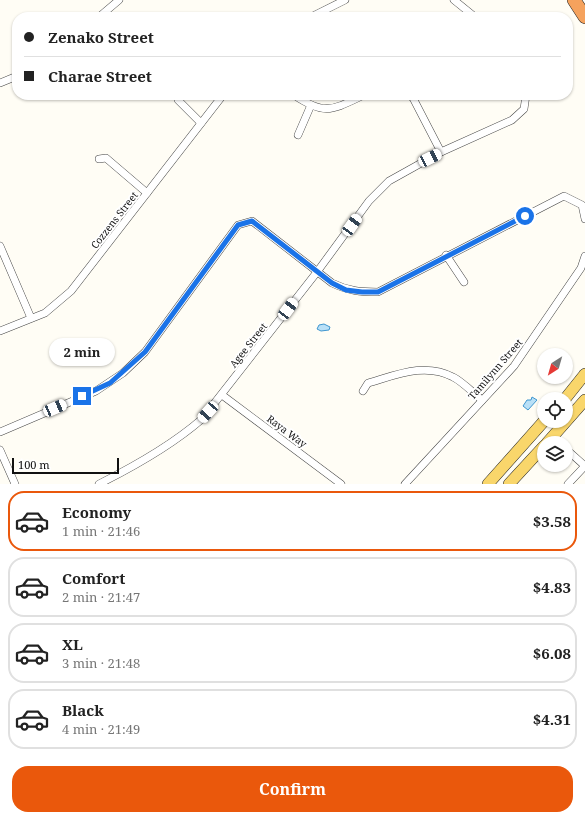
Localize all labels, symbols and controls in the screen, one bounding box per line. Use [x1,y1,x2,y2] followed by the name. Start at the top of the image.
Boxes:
[48,27,154,47] text: Zenako Street
[48,66,152,86] text: Charae Street
[417,147,443,169] car
[87,188,141,251] street label: Cozzens Street
[516,207,534,225] route start
[340,212,364,238] car
[276,296,300,322] car
[226,319,270,370] street label: Agee Street
[465,335,526,402] street label: Tamilynn Street
[49,338,115,366] callout: 2 min
[64,343,100,361] text: 2 min
[537,348,573,384] north arrow
[537,348,573,472] map controls
[73,387,91,405] route end
[537,392,573,428] button: locate
[42,398,68,418] car
[196,399,220,425] car
[264,411,310,451] street label: Raya Way
[537,436,573,472] button: layers
[12,456,119,475] scale bar
[18,457,50,472] text: 100 m
[62,502,131,522] text: Economy
[14,503,50,539] icon: car
[533,511,571,531] text: $3.58
[62,522,140,540] text: 1 min · 21:46
[62,568,125,588] text: Comfort
[14,569,50,605] icon: car
[533,577,571,597] text: $4.83
[62,588,140,606] text: 2 min · 21:47
[62,634,83,654] text: XL
[14,635,50,671] icon: car
[533,643,571,663] text: $6.08
[62,654,140,672] text: 3 min · 21:48
[62,700,104,720] text: Black
[14,701,50,737] icon: car
[533,709,571,729] text: $4.31
[62,720,140,738] text: 4 min · 21:49
[12,766,573,812] button: Confirm

